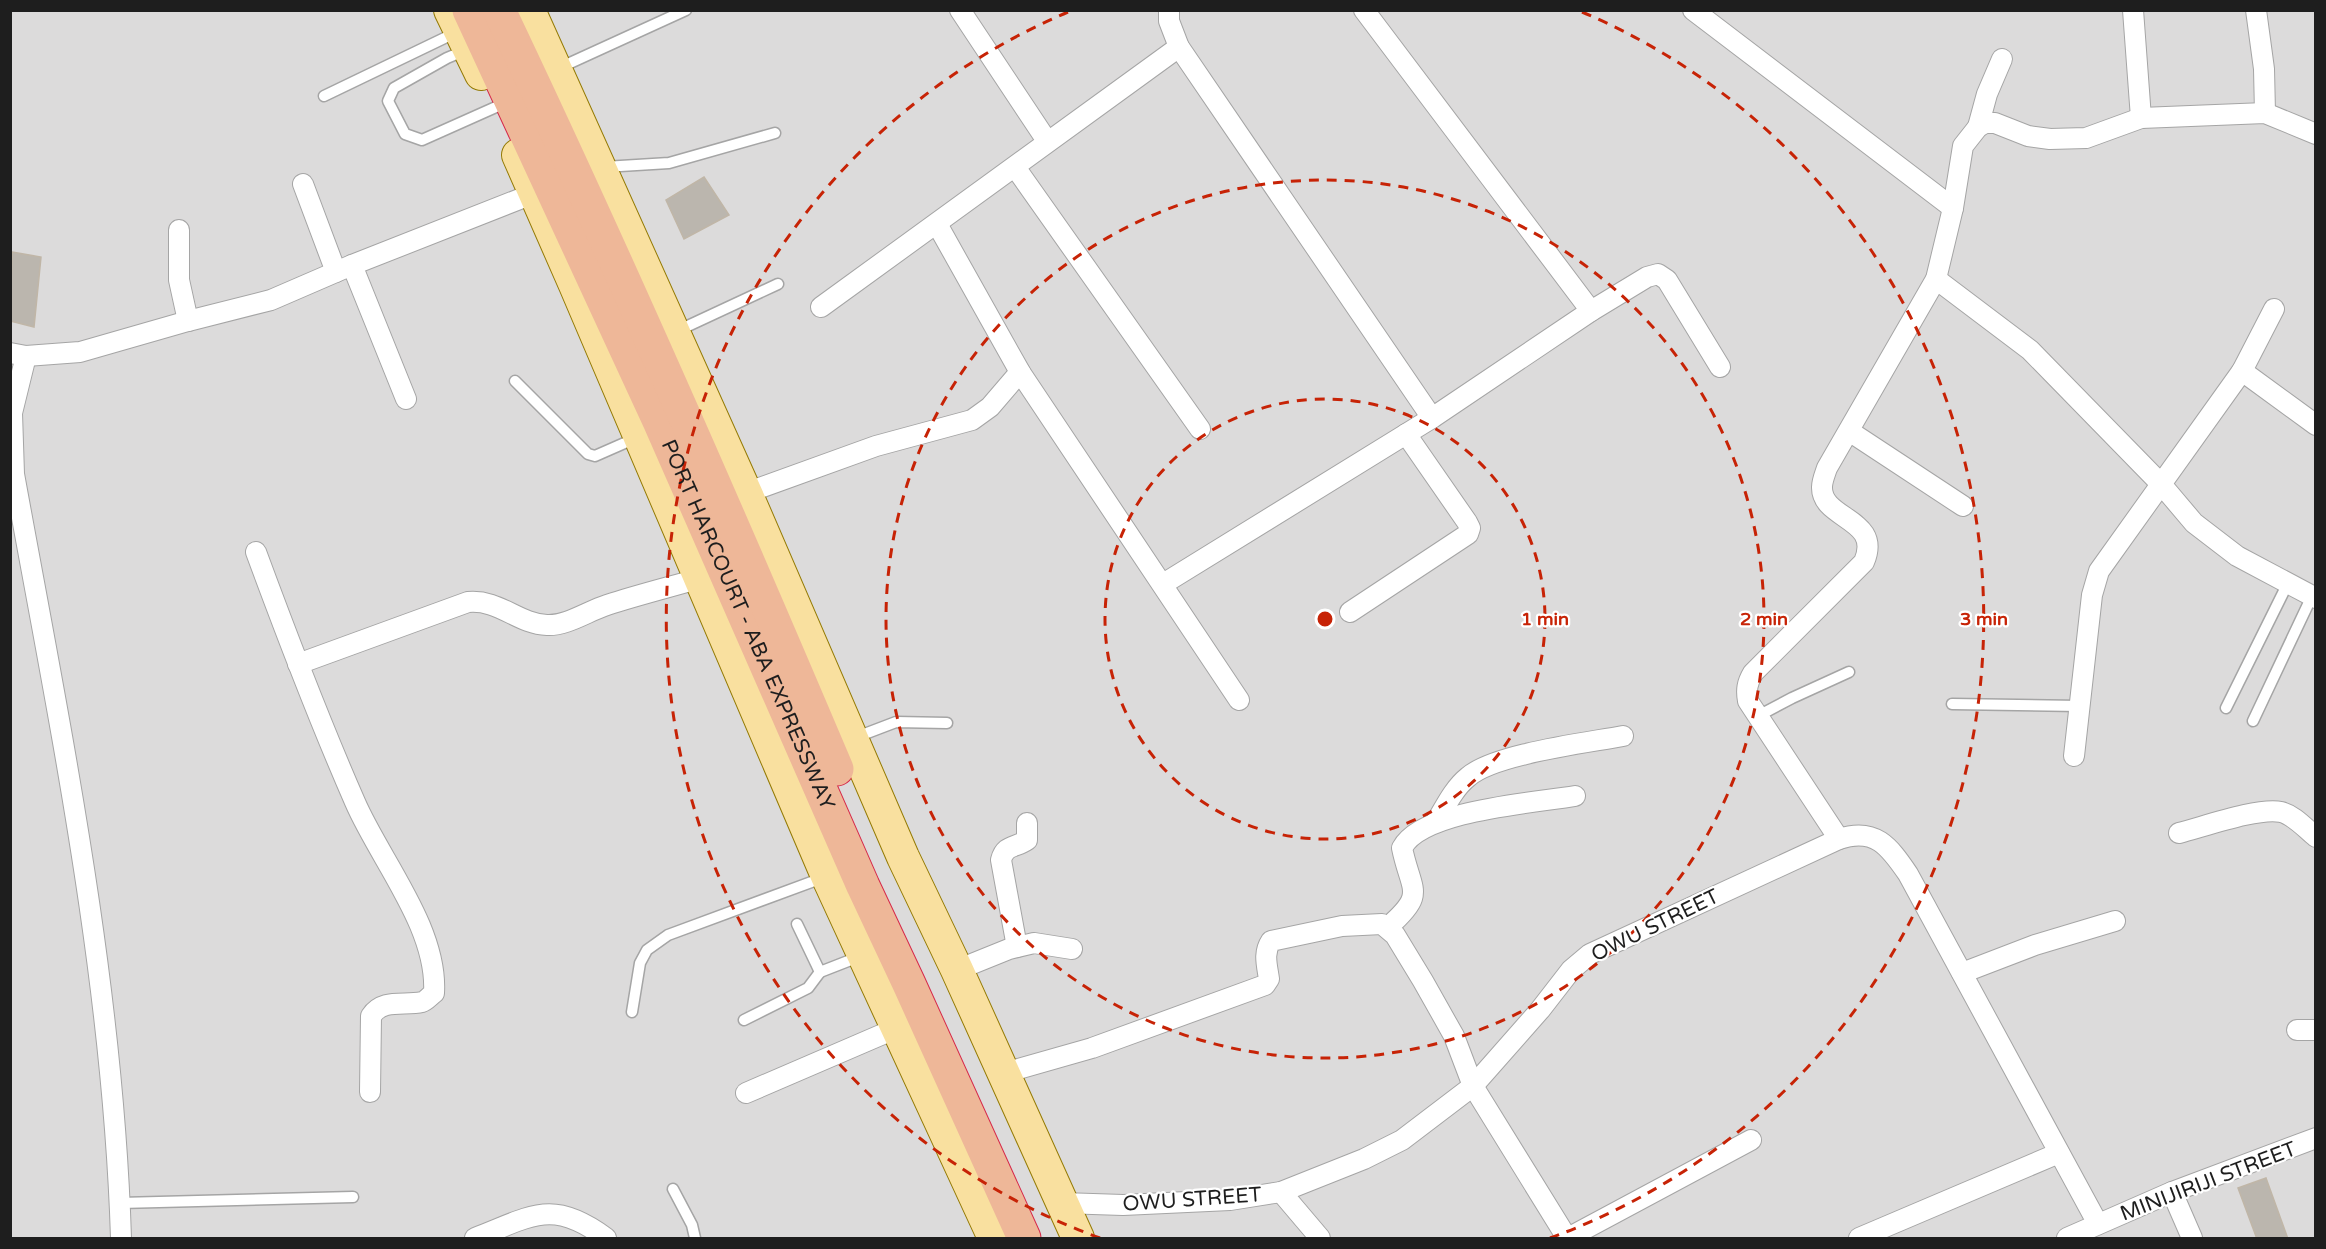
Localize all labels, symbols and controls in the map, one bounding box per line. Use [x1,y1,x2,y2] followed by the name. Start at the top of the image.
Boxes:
[656,436,840,814] street label: PORT HARCOURT - ABA EXPRESSWAY
[1521,608,1569,630] text: 1 min
[1740,608,1788,630] text: 2 min
[1960,608,2008,630] text: 3 min
[1315,609,1335,629] centre of rings
[1587,884,1723,967] street label: OWU STREET
[2117,1136,2300,1227] street label: MINIJIRIJI STREET
[1122,1182,1263,1217] street label: OWU STREET

